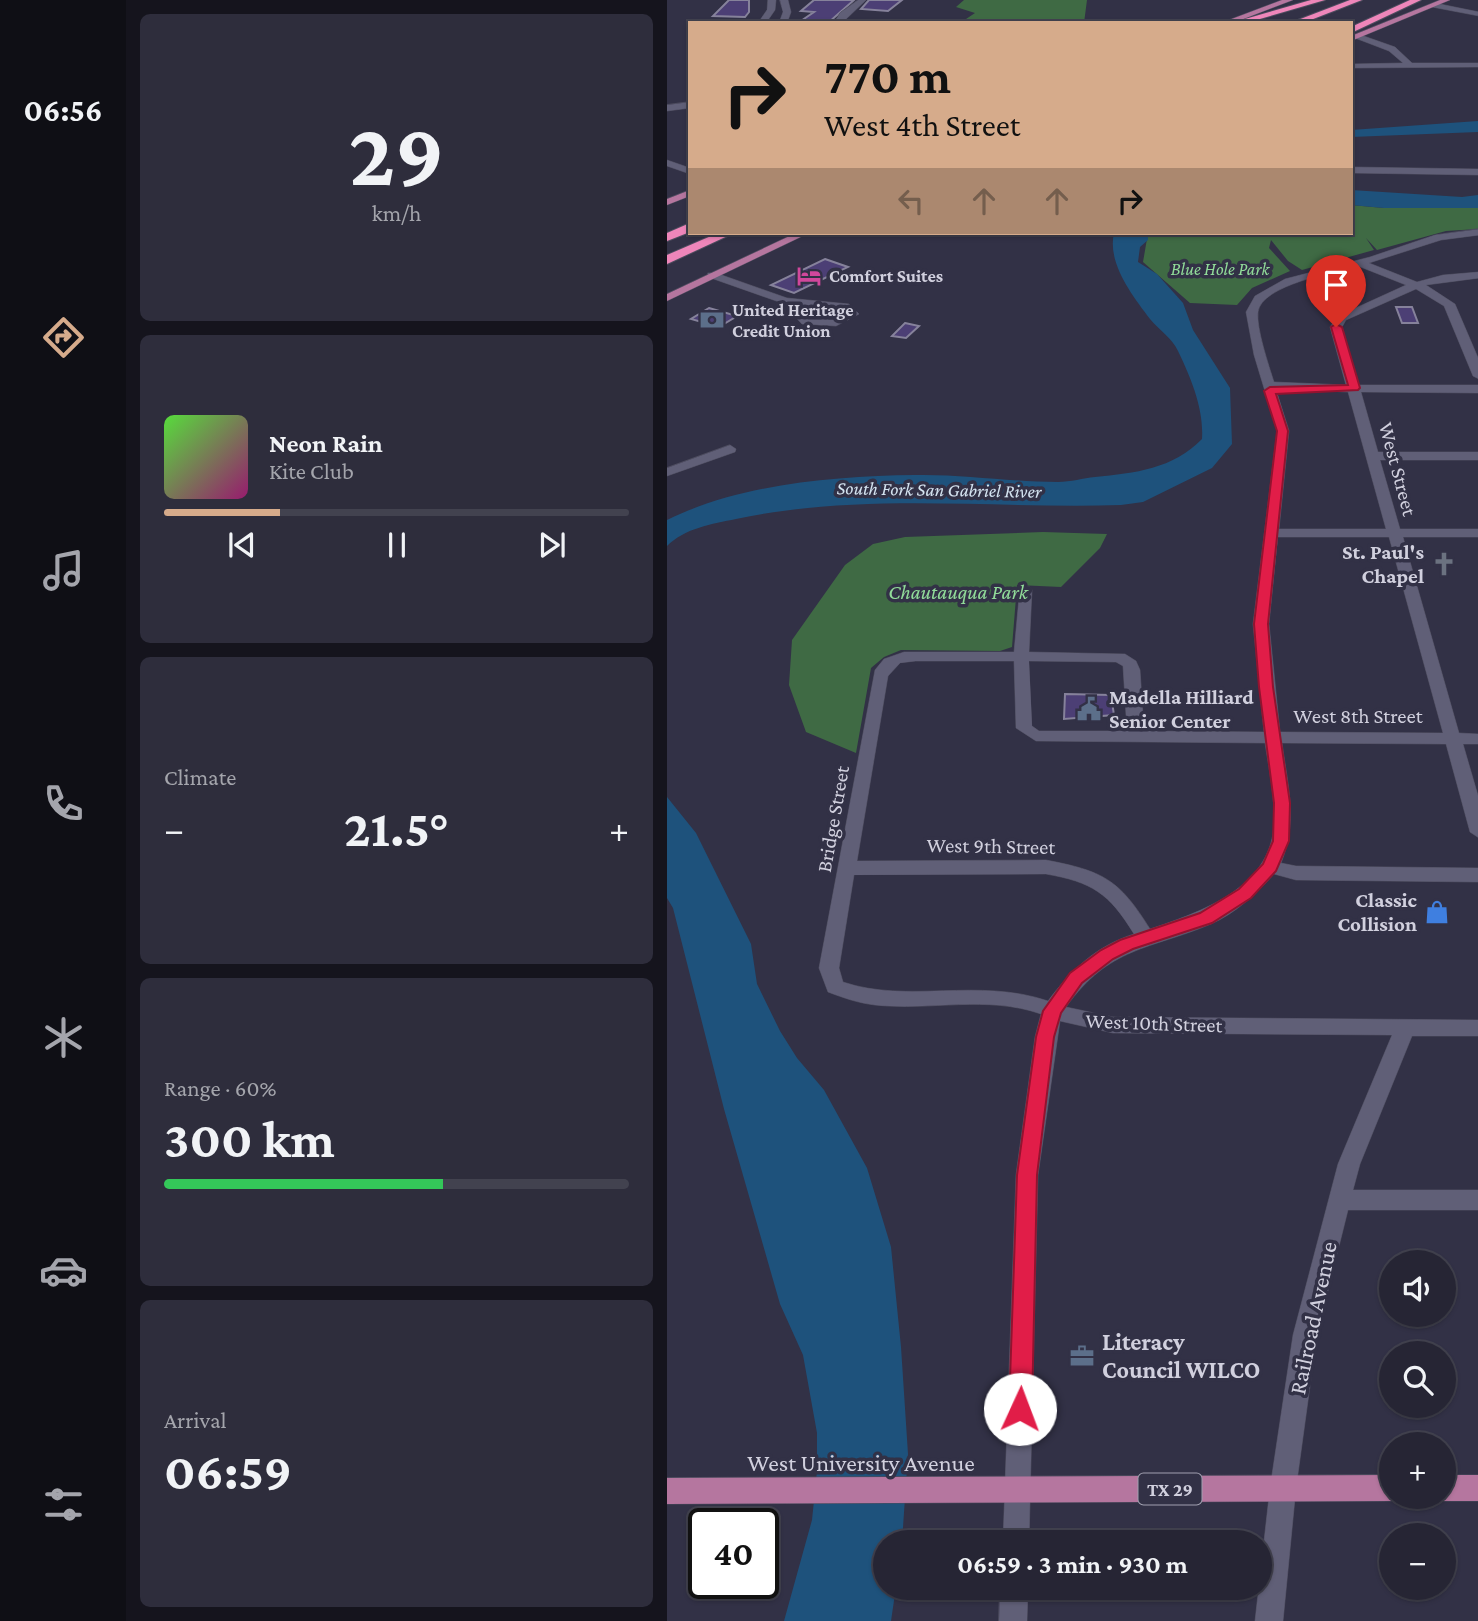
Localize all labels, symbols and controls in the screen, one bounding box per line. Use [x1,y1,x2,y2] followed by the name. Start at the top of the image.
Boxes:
[709,49,800,140] icon: right
[824,49,951,104] text: 770 m
[24,92,102,128] text: 06:56
[349,103,444,205] text: 29
[824,107,1020,143] text: West 4th Street
[892,182,930,220] icon: left
[965,182,1003,220] icon: ahead
[1038,182,1076,220] icon: ahead
[1111,182,1149,220] icon: right
[372,200,421,226] text: km/h
[1306,255,1366,327] pin
[1171,259,1270,279] park label: Blue Hole Park
[795,262,823,290] hotel icon: Comfort Suites
[829,266,943,286] place label: Comfort Suites
[1317,266,1355,304] icon: arrive
[732,300,854,341] place label: United Heritage Credit Union
[698,306,726,334] bank icon: United Heritage Credit Union
[39,313,88,362] icon: directions
[1374,420,1422,519] street label: West Street
[269,429,383,458] text: Neon Rain
[269,458,354,484] text: Kite Club
[836,477,1043,502] water label: South Fork San Gabriel River
[223,526,261,564] icon: previous
[378,526,416,564] icon: pause
[533,526,571,564] icon: next
[1342,540,1424,588] place label: St. Paul's Chapel
[39,546,88,595] icon: music
[1430,550,1458,578] church icon: St. Paul's Chapel
[888,580,1029,604] park label: Chautauqua Park
[1109,685,1254,733] place label: Madella Hilliard Senior Center
[1075,695,1103,723] public building icon: Madella Hilliard Senior Center
[1293,704,1424,728] street label: West 8th Street
[812,763,854,874] street label: Bridge Street
[164,764,236,790] text: Climate
[39,779,88,828] icon: phone
[344,799,449,857] text: 21.5°
[164,808,184,850] text: −
[609,808,629,850] text: +
[926,833,1057,859] street label: West 9th Street
[1337,888,1418,936] place label: Classic Collision
[1423,898,1451,926] shop icon: Classic Collision
[1085,1009,1224,1037] street label: West 10th Street
[39,1013,88,1062] icon: climate
[164,1075,277,1101] text: Range · 60%
[164,1110,335,1168] text: 300 km
[1283,1239,1342,1397] street label: Railroad Avenue
[39,1246,88,1295] icon: car
[1379,1250,1456,1600] map controls
[1379,1250,1456,1327] button: sound
[1102,1328,1260,1383] place label: Literacy Council WILCO
[1379,1341,1456,1418] button: search
[1068,1342,1096,1370] office icon: Literacy Council WILCO
[983,1372,1057,1446] position arrow
[164,1407,227,1433] text: Arrival
[1379,1432,1456,1509] button: +
[164,1442,292,1500] text: 06:59
[747,1449,975,1476] street label: West University Avenue
[1139,1474,1201,1504] road number: TX 29
[39,1480,88,1529] icon: filters
[688,1508,779,1599] speed limit sign: 40
[1379,1523,1456,1600] button: −
[957,1550,1188,1579] text: 06:59 · 3 min · 930 m

